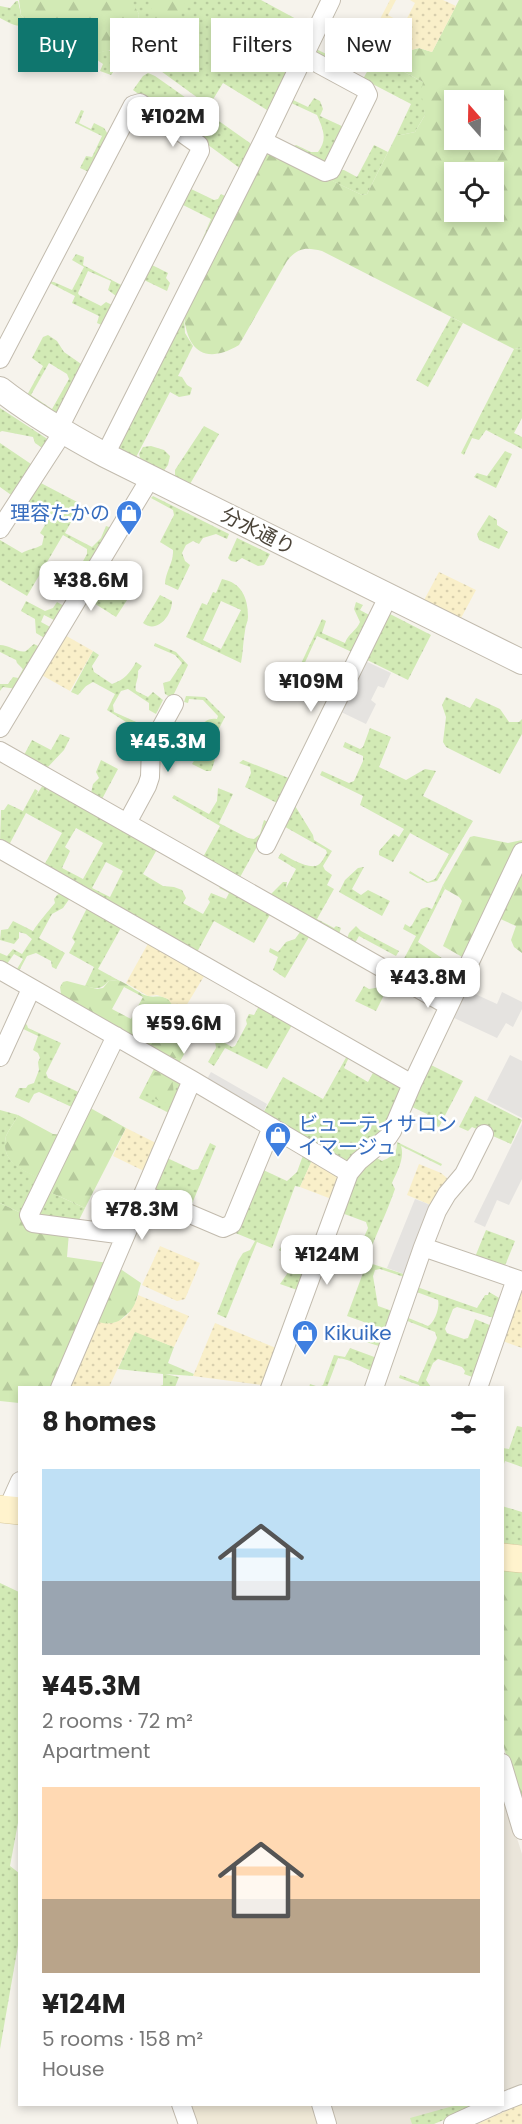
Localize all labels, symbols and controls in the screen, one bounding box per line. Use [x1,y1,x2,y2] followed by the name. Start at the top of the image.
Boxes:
[18,18,98,72] chip: Buy
[110,18,199,72] chip: Rent
[211,18,313,72] chip: Filters
[325,18,412,72] chip: New
[444,90,504,150] north arrow
[444,90,504,222] map controls
[131,97,215,148] pin: ¥102M
[141,102,205,130] text: ¥102M
[444,162,504,222] button: locate
[114,498,144,536] shop icon: 理容たかの
[10,499,110,527] place label: 理容たかの
[216,500,300,562] street label: 分水通り
[42,561,140,612] pin: ¥38.6M
[53,566,129,594] text: ¥38.6M
[269,662,353,713] pin: ¥109M
[279,667,343,695] text: ¥109M
[119,722,217,773] pin: ¥45.3M
[130,727,206,755] text: ¥45.3M
[379,958,477,1009] pin: ¥43.8M
[390,963,466,991] text: ¥43.8M
[135,1004,233,1055] pin: ¥59.6M
[146,1009,222,1037] text: ¥59.6M
[298,1110,457,1161] place label: ビューティサロン イマージュ
[263,1120,293,1158] shop icon: ビューティサロン イマージュ
[93,1190,191,1241] pin: ¥78.3M
[105,1195,179,1223] text: ¥78.3M
[285,1235,369,1286] pin: ¥124M
[295,1240,359,1268] text: ¥124M
[290,1318,320,1356] shop icon: Kikuike
[324,1319,392,1347] place label: Kikuike
[42,1404,157,1440] text: 8 homes
[447,1406,480,1439] icon: filters
[207,1508,315,1616] icon: home
[42,1668,141,1704] text: ¥45.3M
[42,1707,193,1735] text: 2 rooms · 72 m²
[42,1737,150,1765] text: Apartment
[207,1826,315,1934] icon: home
[42,1986,126,2022] text: ¥124M
[42,2025,203,2053] text: 5 rooms · 158 m²
[42,2055,104,2083] text: House

